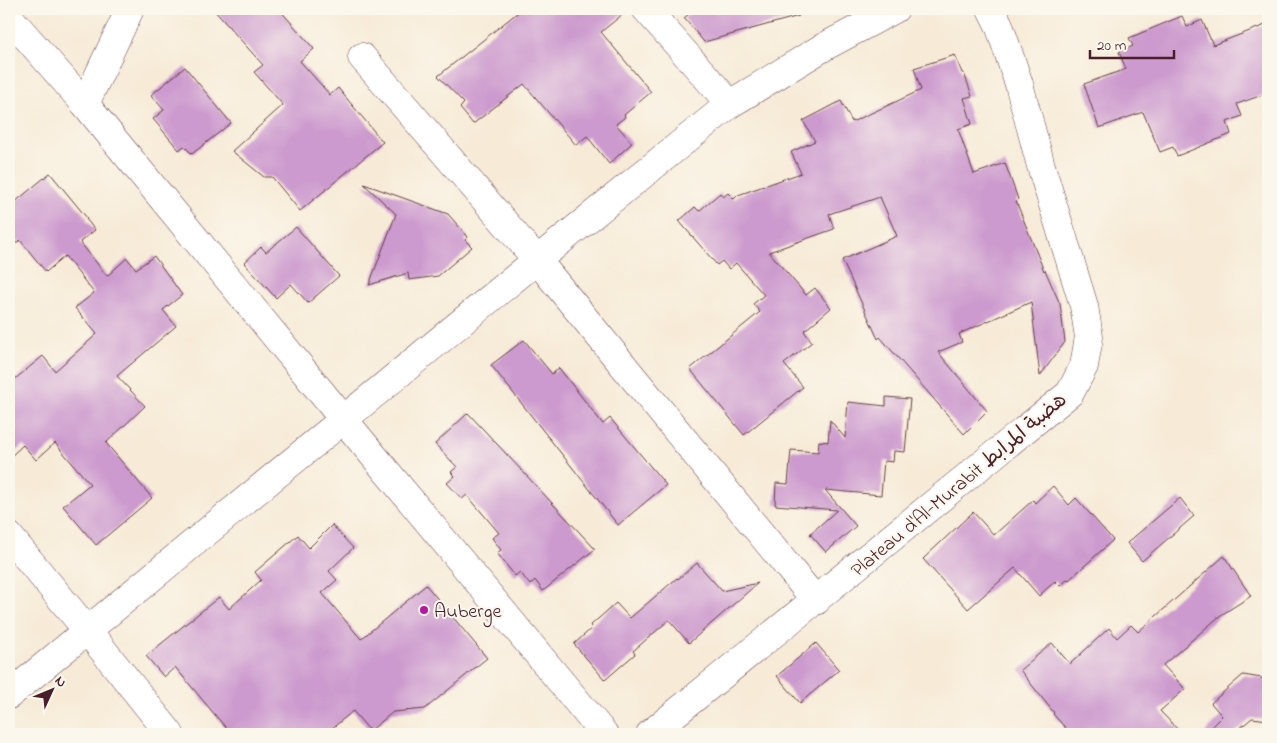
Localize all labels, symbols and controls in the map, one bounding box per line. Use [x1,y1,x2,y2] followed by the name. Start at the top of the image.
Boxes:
[1090,28,1173,60] scale bar
[1097,35,1127,57] text: 20 m
[845,387,1074,585] street label: Plateau d'Al-Murabit هضبة المرابط
[434,598,501,628] place label: Auberge
[418,604,430,616] marker: Auberge
[28,666,78,716] north arrow
[49,671,71,693] text: N

